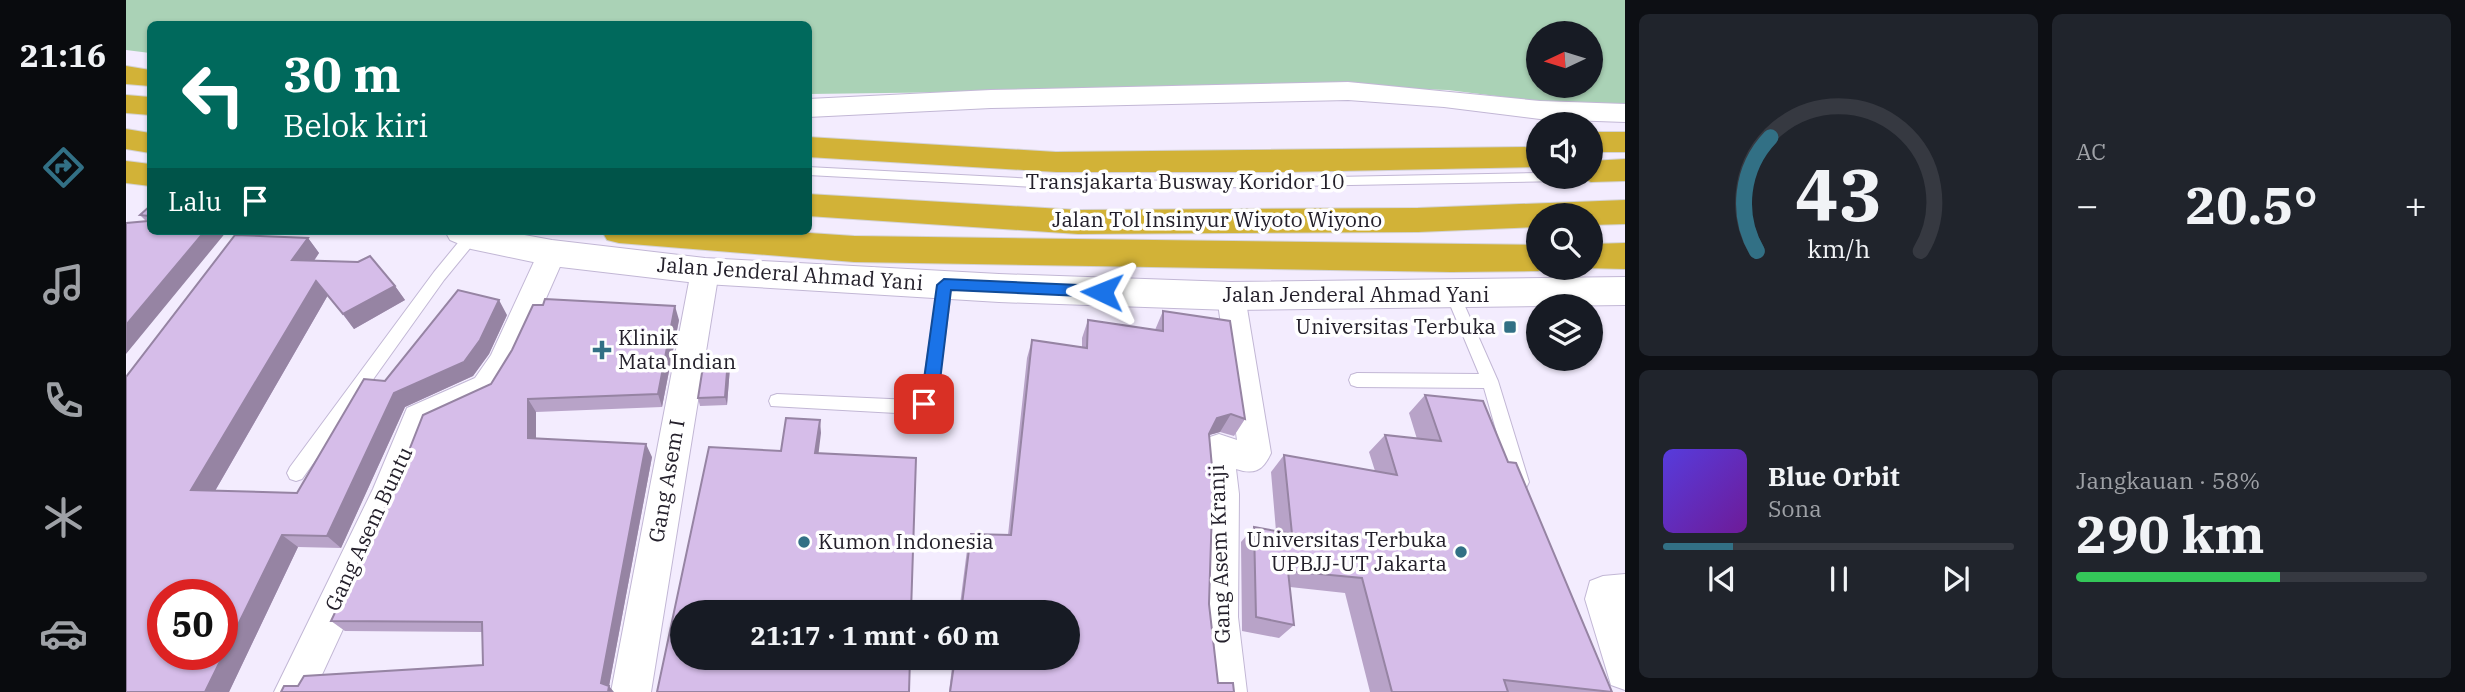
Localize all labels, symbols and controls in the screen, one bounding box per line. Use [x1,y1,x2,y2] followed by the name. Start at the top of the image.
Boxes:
[1526,21,1603,98] north arrow
[1526,21,1603,371] map controls
[20,34,106,76] text: 21:16
[283,42,401,105] text: 30 m
[168,49,259,140] icon: left
[283,104,428,146] text: Belok kiri
[1526,112,1603,189] button: sound
[2076,136,2106,166] text: AC
[39,143,88,192] icon: directions
[1795,146,1882,241] text: 43
[1025,167,1345,195] street label: Transjakarta Busway Koridor 10
[2185,171,2318,238] text: 20.5°
[2076,180,2099,229] text: −
[2404,180,2427,229] text: +
[236,182,274,220] icon: arrive
[168,184,222,218] text: Lalu
[1526,203,1603,280] button: search
[1052,205,1382,233] street label: Jalan Tol Insinyur Wiyoto Wiyono
[1807,232,1870,265] text: km/h
[656,250,924,296] street label: Jalan Jenderal Ahmad Yani
[1065,255,1139,329] position arrow
[39,260,88,309] icon: music
[1223,280,1489,308] street label: Jalan Jenderal Ahmad Yani
[1526,294,1603,371] button: layers
[1296,312,1496,340] place label: Universitas Terbuka
[1502,319,1518,335] marker: Universitas Terbuka
[618,323,736,375] place label: Klinik Mata Indian
[592,340,612,360] marker: Klinik Mata Indian
[894,374,954,434] pin
[39,376,88,425] icon: phone
[905,385,943,423] icon: arrive
[641,417,691,545] street label: Gang Asem I
[318,442,418,615] street label: Gang Asem Buntu
[1768,459,1900,493] text: Blue Orbit
[1202,464,1236,644] street label: Gang Asem Kranji
[2076,465,2260,495] text: Jangkauan · 58%
[39,493,88,542] icon: climate
[1768,493,1822,523] text: Sona
[2076,500,2265,567] text: 290 km
[1247,525,1447,577] place label: Universitas Terbuka UPBJJ-UT Jakarta
[818,527,994,555] place label: Kumon Indonesia
[796,534,812,550] marker: Kumon Indonesia
[1453,544,1469,560] marker: Universitas Terbuka UPBJJ-UT Jakarta
[1703,560,1741,598] icon: previous
[1820,560,1858,598] icon: pause
[1937,560,1975,598] icon: next
[147,579,238,670] speed limit sign: 50
[39,609,88,658] icon: car
[750,618,1000,652] text: 21:17 · 1 mnt · 60 m

